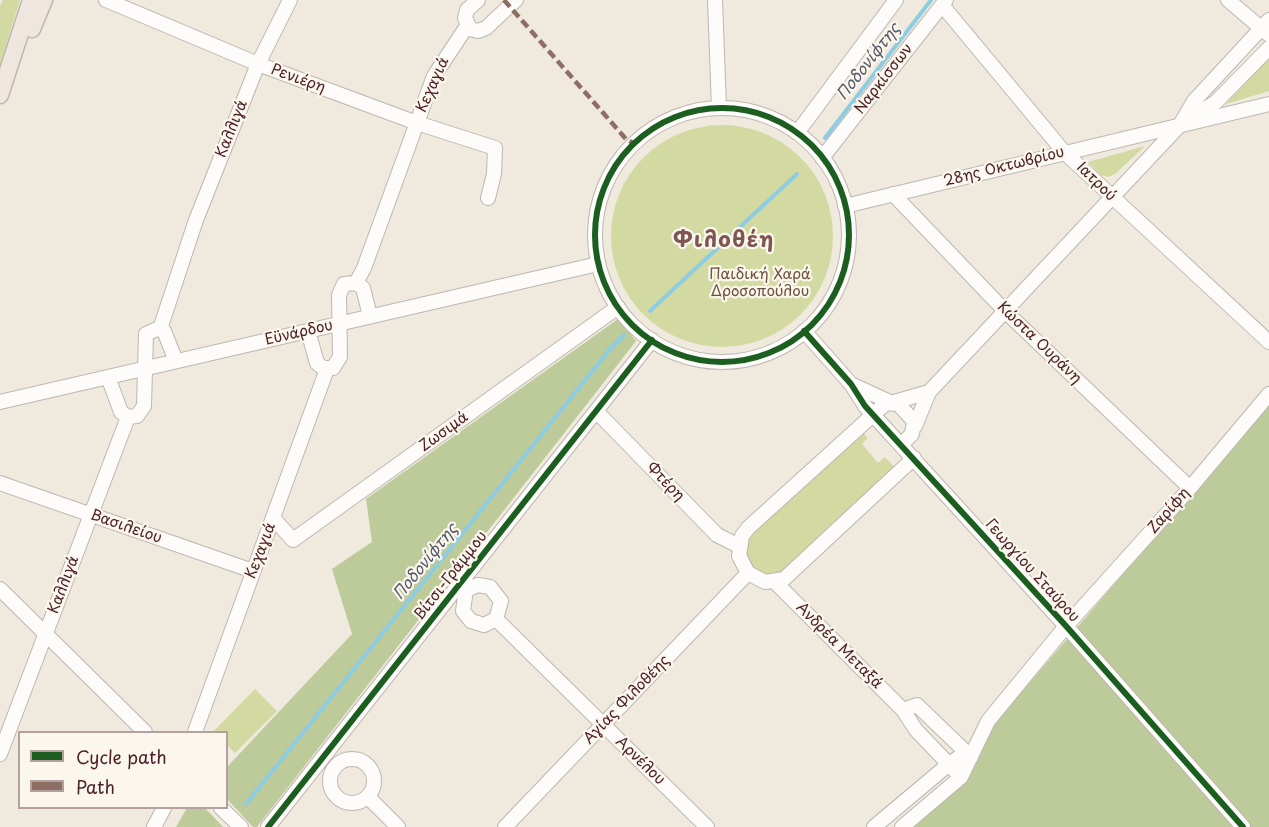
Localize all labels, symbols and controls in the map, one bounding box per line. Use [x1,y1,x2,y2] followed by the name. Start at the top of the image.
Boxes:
[833,20,905,104] water label: Ποδονίφτης
[851,40,917,118] street label: Ναρκίσσων
[413,55,453,115] street label: Κεχαγιά
[268,61,328,97] street label: Ρενιέρη
[212,98,252,160] street label: Καλλιγά
[942,143,1066,191] street label: 28ης Οκτωβρίου
[1072,159,1120,205] street label: Ιατρού
[674,228,774,254] district label: Φιλοθέη
[709,266,811,301] park label: Παιδική Χαρά Δροσοπούλου
[993,298,1085,388] street label: Κώστα Ουράνη
[263,316,335,350] street label: Εϋνάρδου
[416,408,472,456] street label: Ζωσιμά
[642,459,688,505] street label: Φτέρη
[1144,484,1194,538] street label: Ζαρίφη
[88,506,164,548] street label: Βασιλείου
[981,516,1083,626] street label: Γεωργίου Σταύρου
[242,520,280,582] street label: Κεχαγιά
[390,520,462,604] water label: Ποδονίφτης
[411,528,491,624] street label: Βίτσι-Γράμμου
[45,554,83,616] street label: Καλλιγά
[792,599,886,693] street label: Ανδρέα Μεταξά
[580,652,674,748] street label: Αγίας Φιλοθέης
[18,731,228,809] legend
[612,733,668,789] street label: Αρνέλου
[76,743,167,770] text: Cycle path
[76,773,115,800] text: Path

